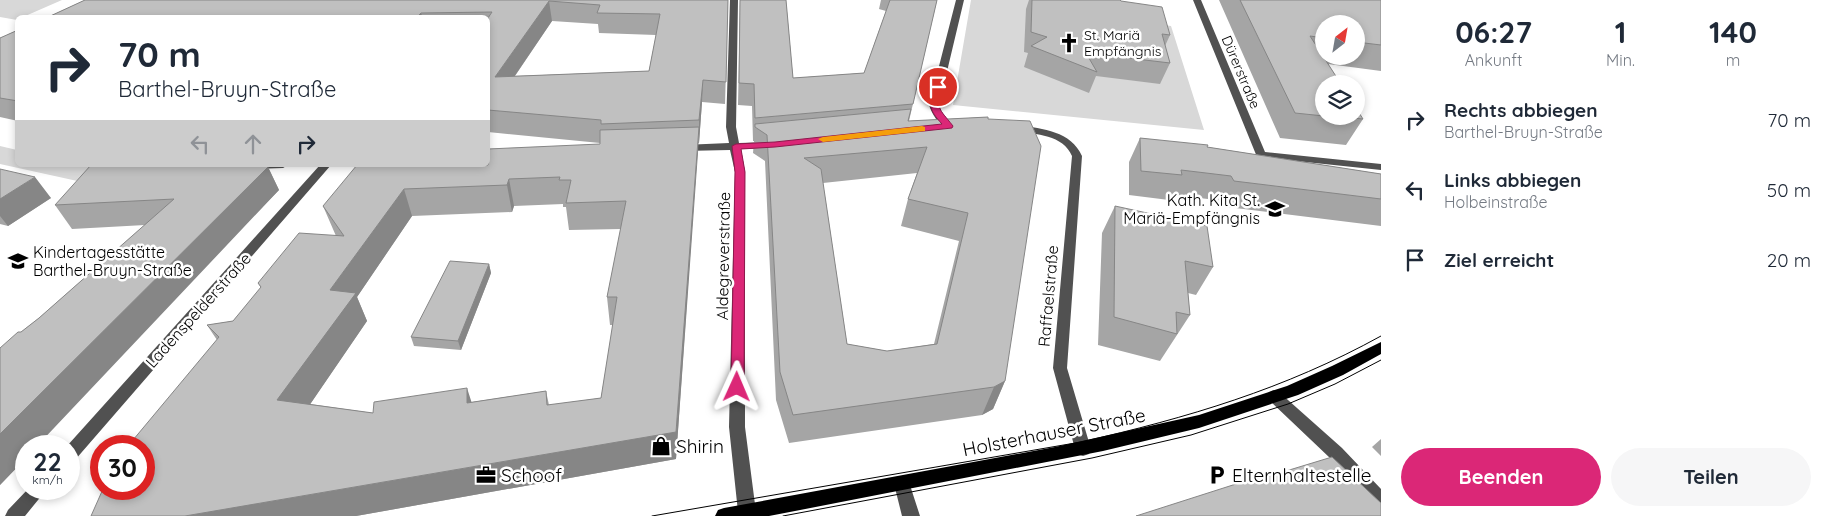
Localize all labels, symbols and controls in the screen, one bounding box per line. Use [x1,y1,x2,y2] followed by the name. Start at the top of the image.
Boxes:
[1455,13,1532,51] text: 06:27
[1615,13,1626,51] text: 1
[1709,13,1757,51] text: 140
[1315,15,1365,65] north arrow
[1315,15,1365,125] map controls
[1084,26,1161,60] place label: St. Mariä Empfängnis
[118,32,201,76] text: 70 m
[1058,32,1080,54] church icon: St. Mariä Empfängnis
[1218,33,1265,111] street label: Dürerstraße
[35,35,100,100] icon: right
[1465,50,1522,70] text: Ankunft
[1606,50,1635,70] text: Min.
[1726,50,1740,70] text: m
[917,66,959,108] pin
[924,73,952,101] icon: arrive
[118,75,336,103] text: Barthel-Bruyn-Straße
[1315,75,1365,125] button: layers
[1444,98,1597,122] text: Rechts abbiegen
[1401,106,1429,134] icon: right
[1767,108,1811,132] text: 70 m
[1444,122,1603,142] text: Barthel-Bruyn-Straße
[186,130,214,158] icon: left
[239,130,267,158] icon: ahead
[292,130,320,158] icon: right
[1444,168,1581,192] text: Links abbiegen
[1401,176,1429,204] icon: left
[1767,178,1811,202] text: 50 m
[1123,190,1260,228] place label: Kath. Kita St. Mariä-Empfängnis
[712,192,734,320] street label: Aldegreverstraße
[1444,192,1548,212] text: Holbeinstraße
[1264,198,1286,220] school or university icon: Kath. Kita St. Mariä-Empfängnis
[33,242,192,280] place label: Kindertagesstätte Barthel-Bruyn-Straße
[1034,244,1062,348] street label: Raffaelstraße
[1401,246,1429,274] icon: arrive
[141,248,255,372] street label: Ladenspelderstraße
[1444,248,1554,272] text: Ziel erreicht
[1767,248,1811,272] text: 20 m
[7,250,29,272] school or university icon: Kindertagesstätte Barthel-Bruyn-Straße
[710,360,762,412] position arrow
[960,402,1148,462] street label: Holsterhauser Straße
[676,434,724,458] place label: Shirin
[90,435,155,500] speed limit sign: 30
[650,435,672,457] shop icon: Shirin
[33,446,62,477] text: 22
[1401,448,1601,506] button: Beenden
[1611,448,1811,506] button: Teilen
[501,463,562,487] place label: Schoof
[1232,463,1371,487] place label: Elternhaltestelle
[475,464,497,486] office icon: Schoof
[1206,464,1228,486] parking icon: Elternhaltestelle
[32,472,63,487] text: km/h

